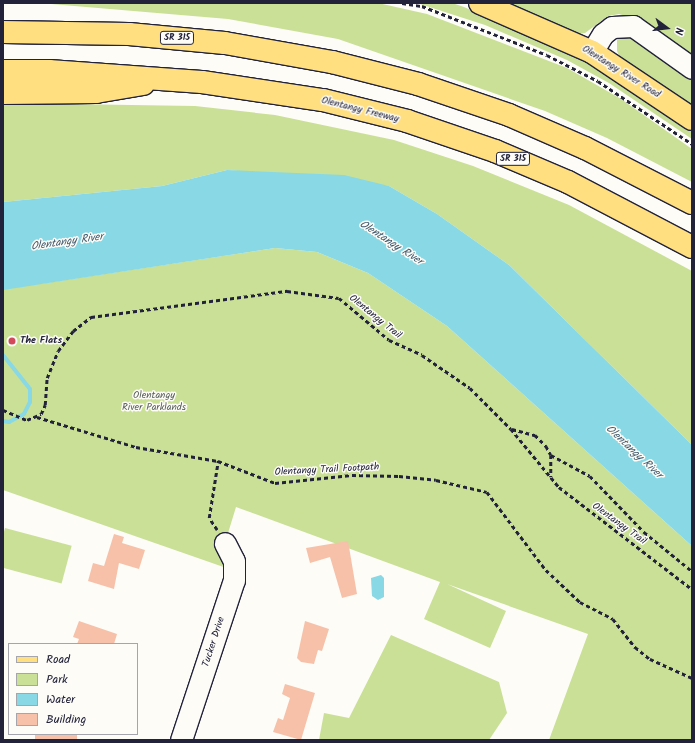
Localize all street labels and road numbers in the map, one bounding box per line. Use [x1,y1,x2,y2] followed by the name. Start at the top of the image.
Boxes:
[159,31,195,45] road number: SR 315
[580,43,662,101] street label: Olentangy River Road
[320,95,400,125] street label: Olentangy Freeway
[495,152,531,166] road number: SR 315
[346,292,404,342] street label: Olentangy Trail
[274,461,380,479] street label: Olentangy Trail Footpath
[590,500,648,548] street label: Olentangy Trail
[200,615,228,669] street label: Tucker Drive

